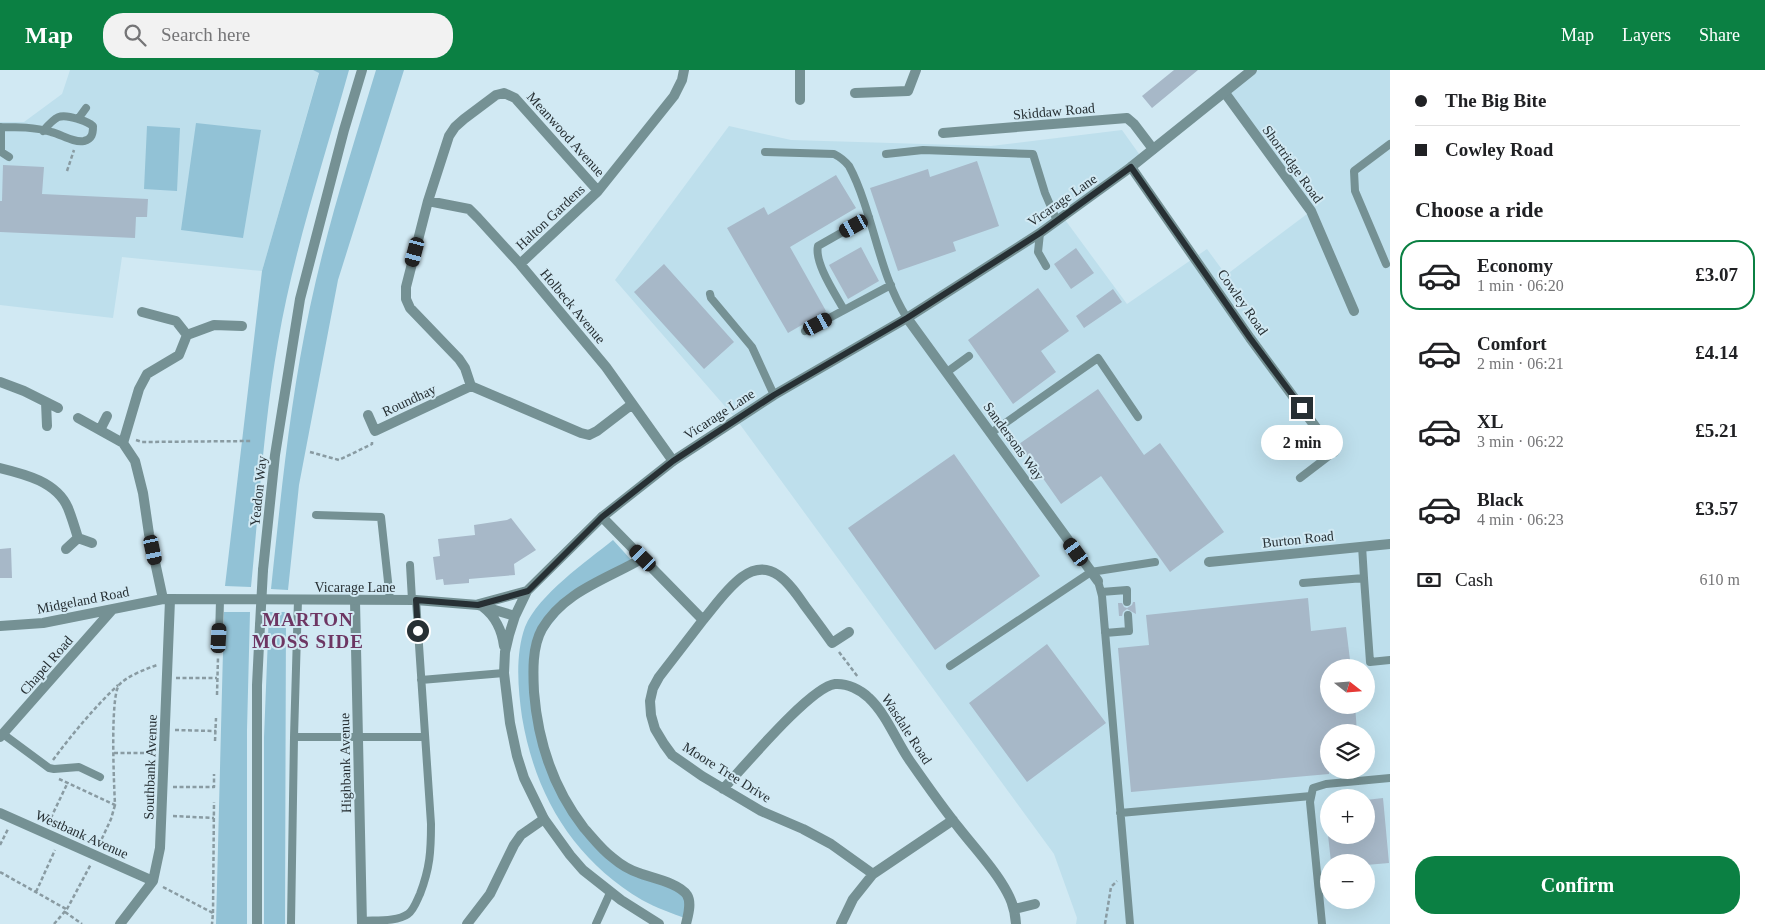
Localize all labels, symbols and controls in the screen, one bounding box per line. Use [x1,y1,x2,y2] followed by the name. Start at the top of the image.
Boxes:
[103,13,453,58] search box
[121,21,149,49] icon: search
[25,22,73,48] text: Map
[161,24,250,45] text: Search here
[1561,25,1594,45] text: Map
[1622,25,1671,45] text: Layers
[1699,25,1740,45] text: Share
[524,89,607,180] street label: Meanwood Avenue
[1445,90,1546,111] text: The Big Bite
[1013,100,1096,123] street label: Skiddaw Road
[1259,123,1326,206] street label: Shortridge Road
[1445,139,1553,160] text: Cowley Road
[1025,171,1100,230] street label: Vicarage Lane
[513,182,588,253] street label: Halton Gardens
[1415,197,1543,222] text: Choose a ride
[837,212,870,240] car
[403,236,426,268] car
[1417,253,1462,298] icon: car
[1477,255,1553,276] text: Economy
[1695,264,1738,285] text: £3.07
[537,266,608,347] street label: Holbeck Avenue
[1214,267,1271,338] street label: Cowley Road
[1477,277,1564,294] text: 1 min · 06:20
[801,310,834,338] car
[1417,331,1462,376] icon: car
[1477,333,1547,354] text: Comfort
[1695,342,1738,363] text: £4.14
[1477,355,1564,372] text: 2 min · 06:21
[380,381,438,419] street label: Roundhay
[681,386,757,443] street label: Vicarage Lane
[1291,397,1313,419] route end
[980,400,1047,483] street label: Sandersons Way
[1417,409,1462,454] icon: car
[1477,411,1503,432] text: XL
[1695,420,1738,441] text: £5.21
[1261,426,1343,460] callout: 2 min
[1477,433,1564,450] text: 3 min · 06:22
[1283,434,1321,451] text: 2 min
[247,455,270,527] street label: Yeadon Way
[1417,487,1462,532] icon: car
[1477,489,1523,510] text: Black
[1695,498,1738,519] text: £3.57
[1477,511,1564,528] text: 4 min · 06:23
[1261,528,1335,551] street label: Burton Road
[142,534,163,566] car
[1061,535,1090,569] car
[627,542,658,574] car
[1415,566,1443,594] icon: cash
[1455,569,1493,590] text: Cash
[1700,571,1740,588] text: 610 m
[314,580,396,595] street label: Vicarage Lane
[36,584,131,617] street label: Midgeland Road
[252,609,364,652] district label: MARTON MOSS SIDE
[407,620,429,642] route start
[210,623,227,653] car
[17,633,76,698] street label: Chapel Road
[1320,659,1375,714] north arrow
[1320,659,1375,909] map controls
[878,692,935,767] street label: Wasdale Road
[337,713,354,813] street label: Highbank Avenue
[141,714,160,820] street label: Southbank Avenue
[1320,724,1375,779] button: layers
[680,739,774,806] street label: Moore Tree Drive
[1320,789,1375,844] button: +
[33,807,131,862] street label: Westbank Avenue
[1320,854,1375,909] button: −
[1415,856,1740,914] button: Confirm

